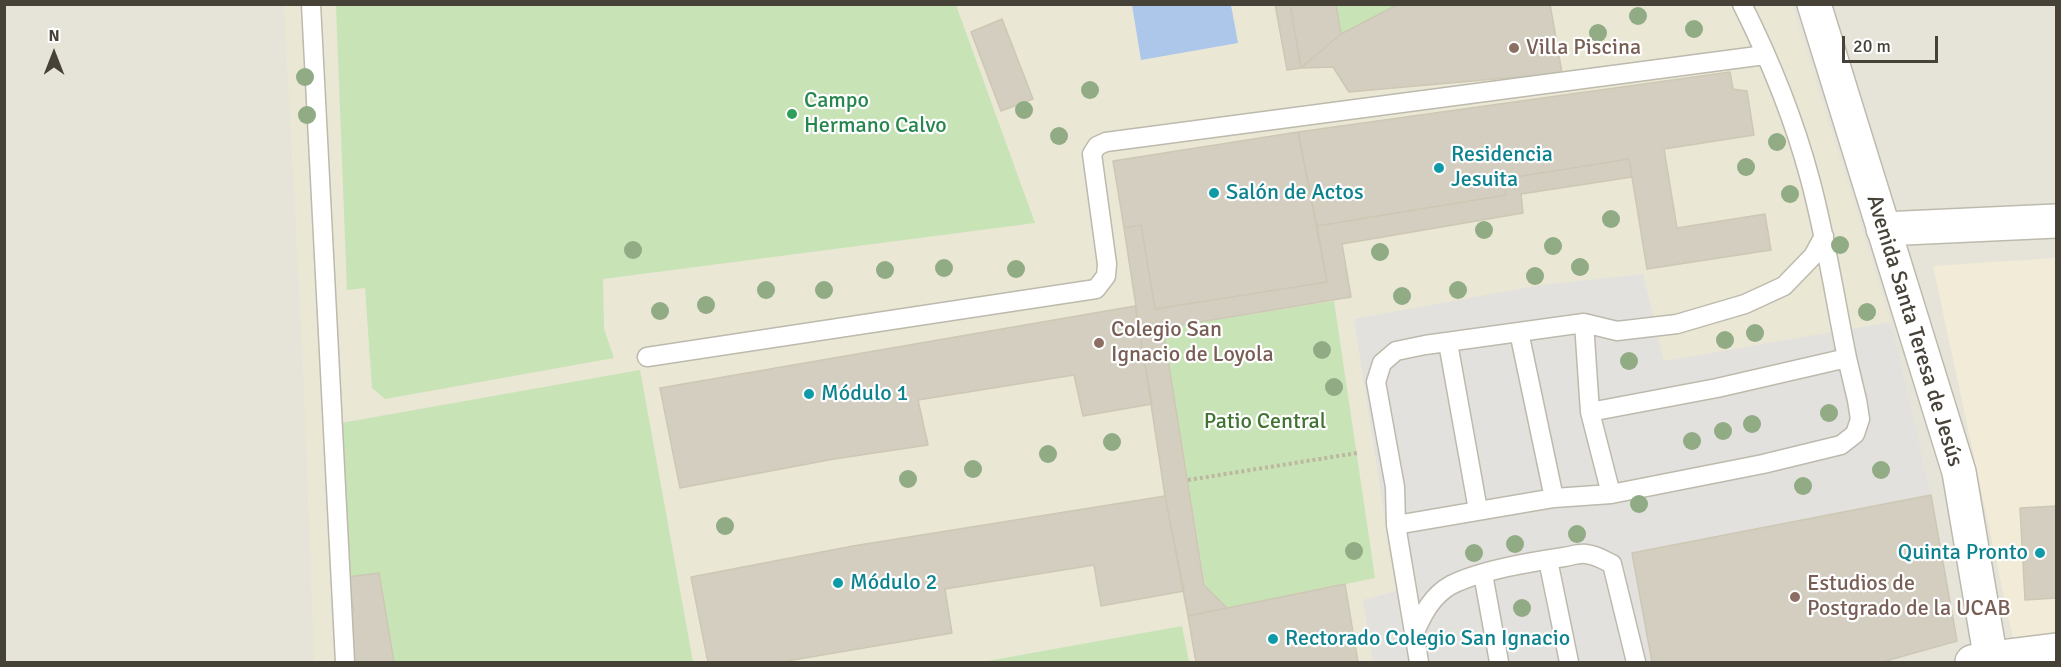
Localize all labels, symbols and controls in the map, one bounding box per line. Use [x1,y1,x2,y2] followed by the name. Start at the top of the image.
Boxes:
[24,24,84,84] north arrow
[1845,24,1941,62] scale bar
[48,26,60,46] text: N
[1526,35,1641,61] place label: Villa Piscina
[1853,35,1891,57] text: 20 m
[1507,41,1521,55] marker: Villa Piscina
[804,88,947,140] place label: Campo Hermano Calvo
[785,107,799,121] marker: Campo Hermano Calvo
[1451,142,1553,194] place label: Residencia Jesuita
[1432,161,1446,175] marker: Residencia Jesuita
[1226,180,1364,206] place label: Salón de Actos
[1207,186,1221,200] marker: Salón de Actos
[1860,192,1968,470] street label: Avenida Santa Teresa de Jesús
[1111,317,1274,368] place label: Colegio San Ignacio de Loyola
[1092,336,1106,350] marker: Colegio San Ignacio de Loyola
[821,381,908,407] place label: Módulo 1
[802,387,816,401] marker: Módulo 1
[1204,409,1326,435] park label: Patio Central
[1898,540,2028,566] place label: Quinta Pronto
[2033,546,2047,560] marker: Quinta Pronto
[850,570,937,596] place label: Módulo 2
[1807,571,2011,622] place label: Estudios de Postgrado de la UCAB
[831,576,845,590] marker: Módulo 2
[1788,590,1802,604] marker: Estudios de Postgrado de la UCAB
[1285,626,1570,652] place label: Rectorado Colegio San Ignacio
[1266,632,1280,646] marker: Rectorado Colegio San Ignacio

